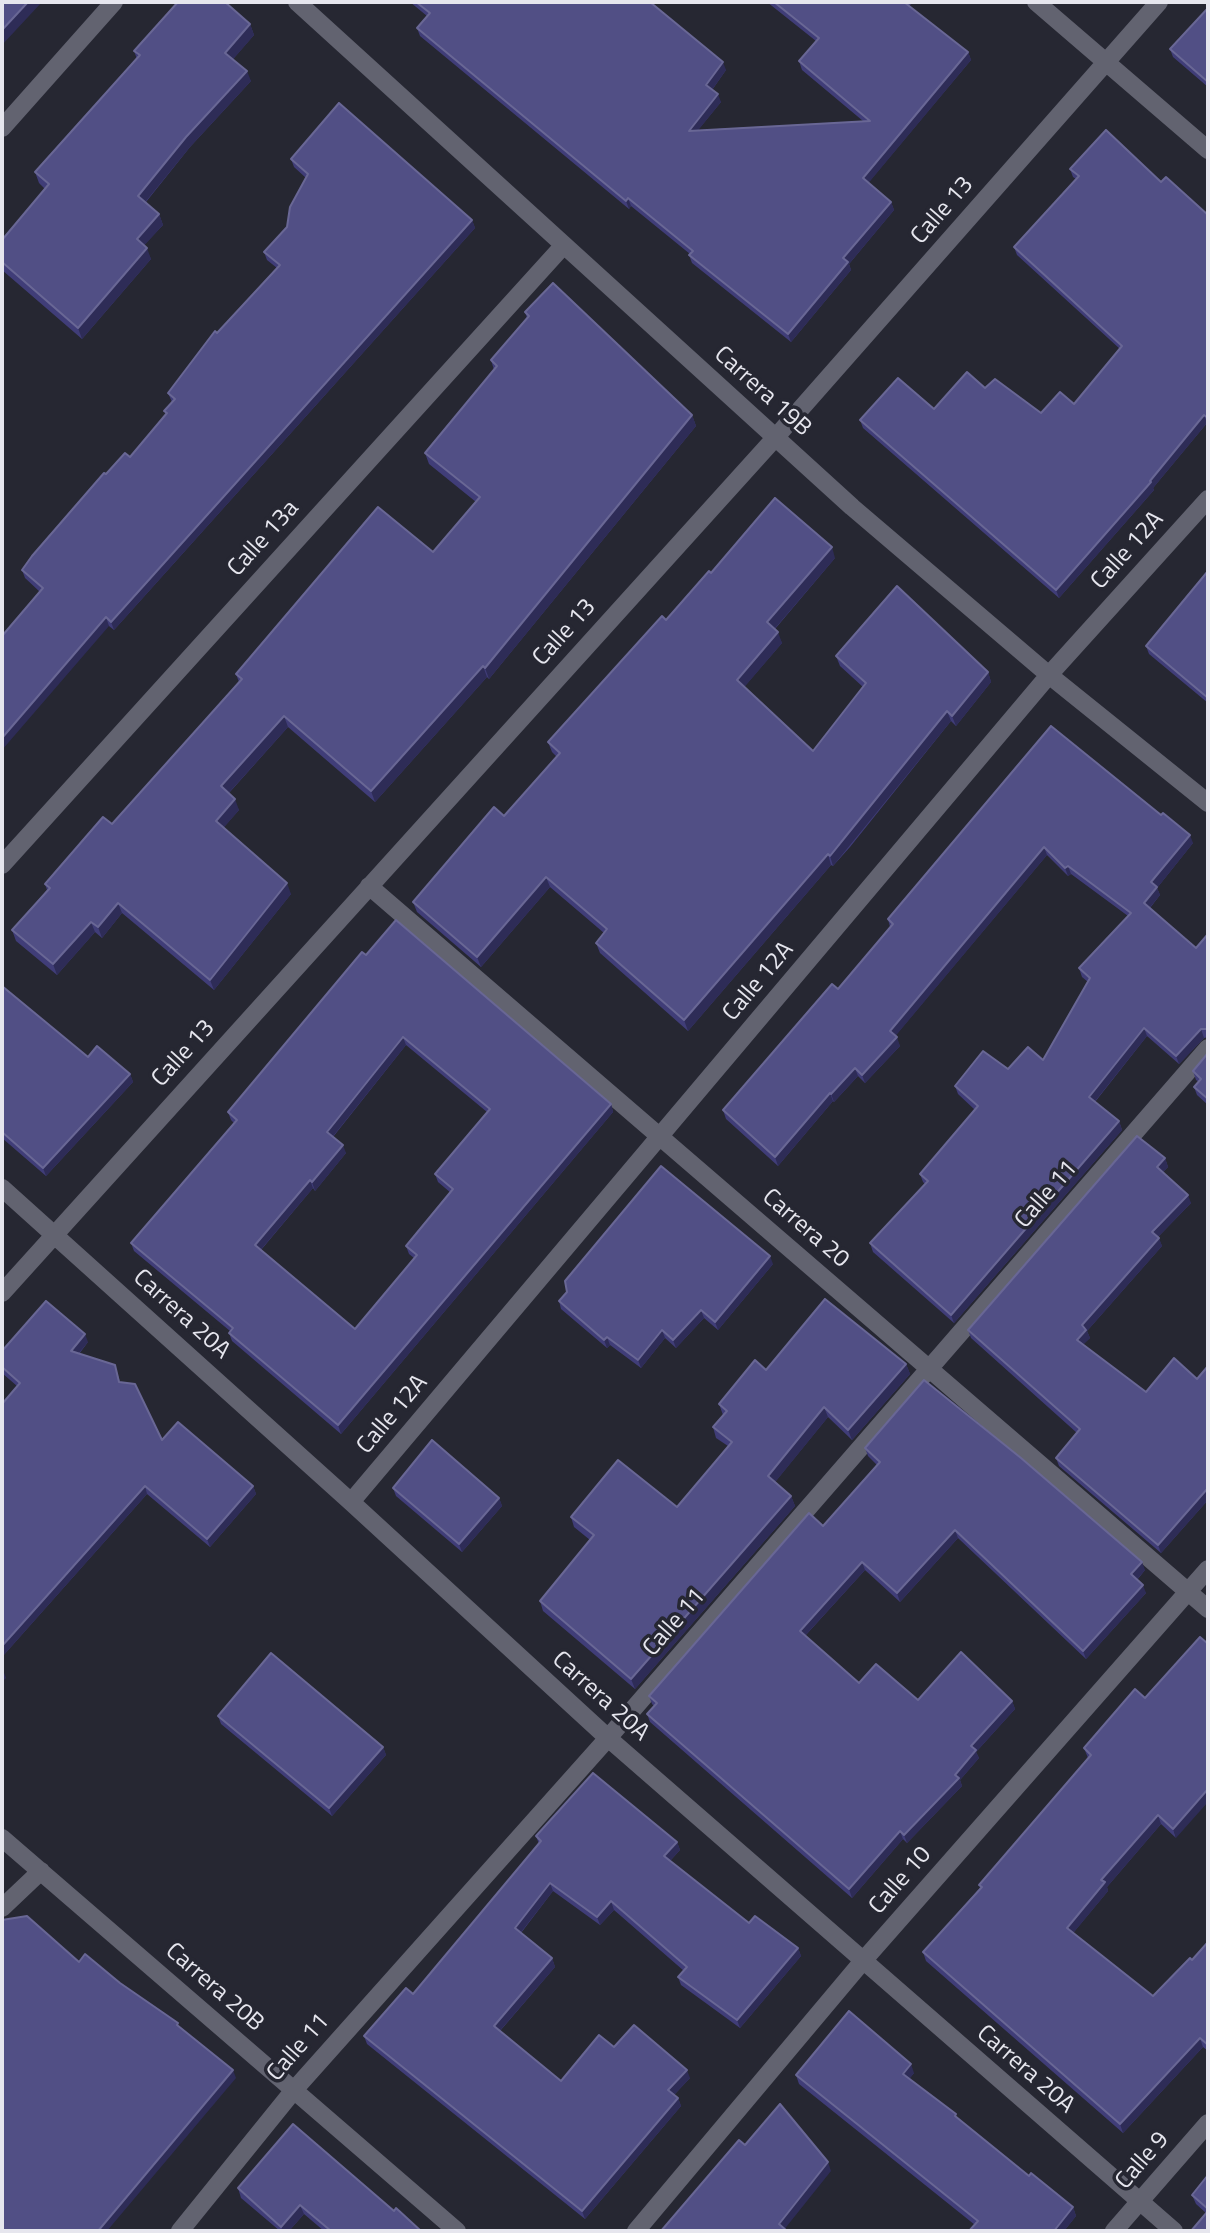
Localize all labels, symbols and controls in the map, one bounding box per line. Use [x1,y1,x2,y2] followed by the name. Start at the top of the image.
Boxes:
[906,171,980,251] street label: Calle 13
[707,341,817,443] street label: Carrera 19B
[222,495,306,583] street label: Calle 13a
[1086,506,1170,596] street label: Calle 12A
[527,593,603,673] street label: Calle 13
[718,936,800,1028] street label: Calle 12A
[146,1014,222,1094] street label: Calle 13
[1010,1155,1084,1235] street label: Calle 11
[756,1183,854,1275] street label: Carrera 20
[127,1264,235,1366] street label: Carrera 20A
[352,1369,434,1461] street label: Calle 12A
[638,1583,712,1663] street label: Calle 11
[546,1646,654,1748] street label: Carrera 20A
[864,1841,938,1921] street label: Calle 10
[159,1937,269,2039] street label: Carrera 20B
[262,2008,336,2088] street label: Calle 11
[970,2020,1080,2120] street label: Carrera 20A
[1110,2126,1176,2196] street label: Calle 9

